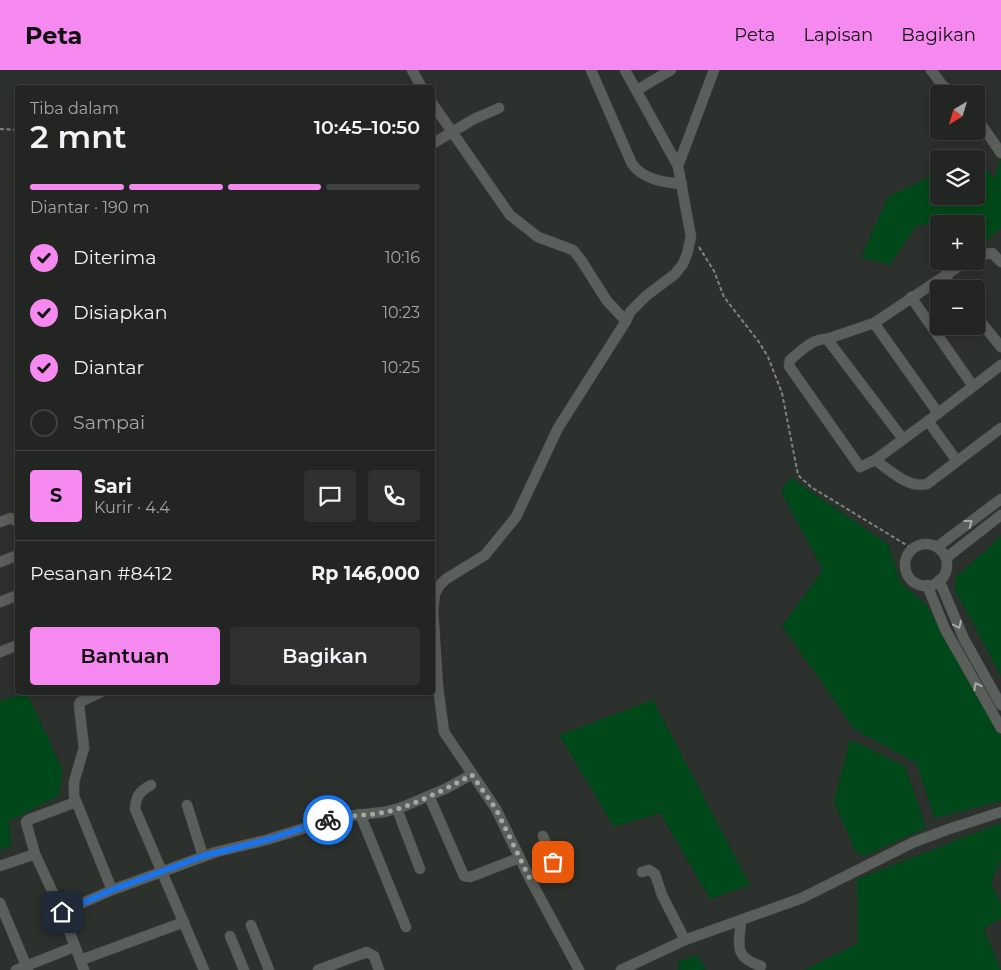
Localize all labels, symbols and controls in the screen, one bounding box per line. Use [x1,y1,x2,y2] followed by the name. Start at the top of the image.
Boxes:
[25,21,82,50] text: Peta
[734,24,775,46] text: Peta
[803,24,873,46] text: Lapisan
[901,24,976,46] text: Bagikan
[930,85,985,140] north arrow
[930,85,985,335] map controls
[30,99,119,118] text: Tiba dalam
[314,116,420,139] text: 10:45–10:50
[30,117,127,156] text: 2 mnt
[930,150,985,205] button: layers
[30,198,150,217] text: Diantar · 190 m
[930,215,985,270] button: +
[30,244,58,272] icon: check
[73,246,156,269] text: Diterima
[385,248,420,267] text: 10:16
[930,280,985,335] button: −
[30,299,58,327] icon: check
[73,301,168,324] text: Disiapkan
[382,303,420,322] text: 10:23
[30,354,58,382] icon: check
[73,356,144,379] text: Diantar
[382,358,420,377] text: 10:25
[73,411,145,434] text: Sampai
[304,470,356,522] button: chat
[368,470,420,522] button: phone
[94,475,132,498] text: Sari
[50,484,62,507] text: S
[94,498,170,517] text: Kurir · 4.4
[963,520,973,529] one-way arrow
[30,562,172,585] text: Pesanan #8412
[311,562,420,585] text: Rp 146,000
[952,620,962,629] one-way arrow
[30,627,220,685] button: Bantuan
[230,627,420,685] button: Bagikan
[974,682,984,691] one-way arrow
[303,795,353,845] courier
[314,806,342,834] icon: bike
[532,841,574,883] pin
[539,848,567,876] icon: bag
[41,891,83,933] pin
[48,898,76,926] icon: home

